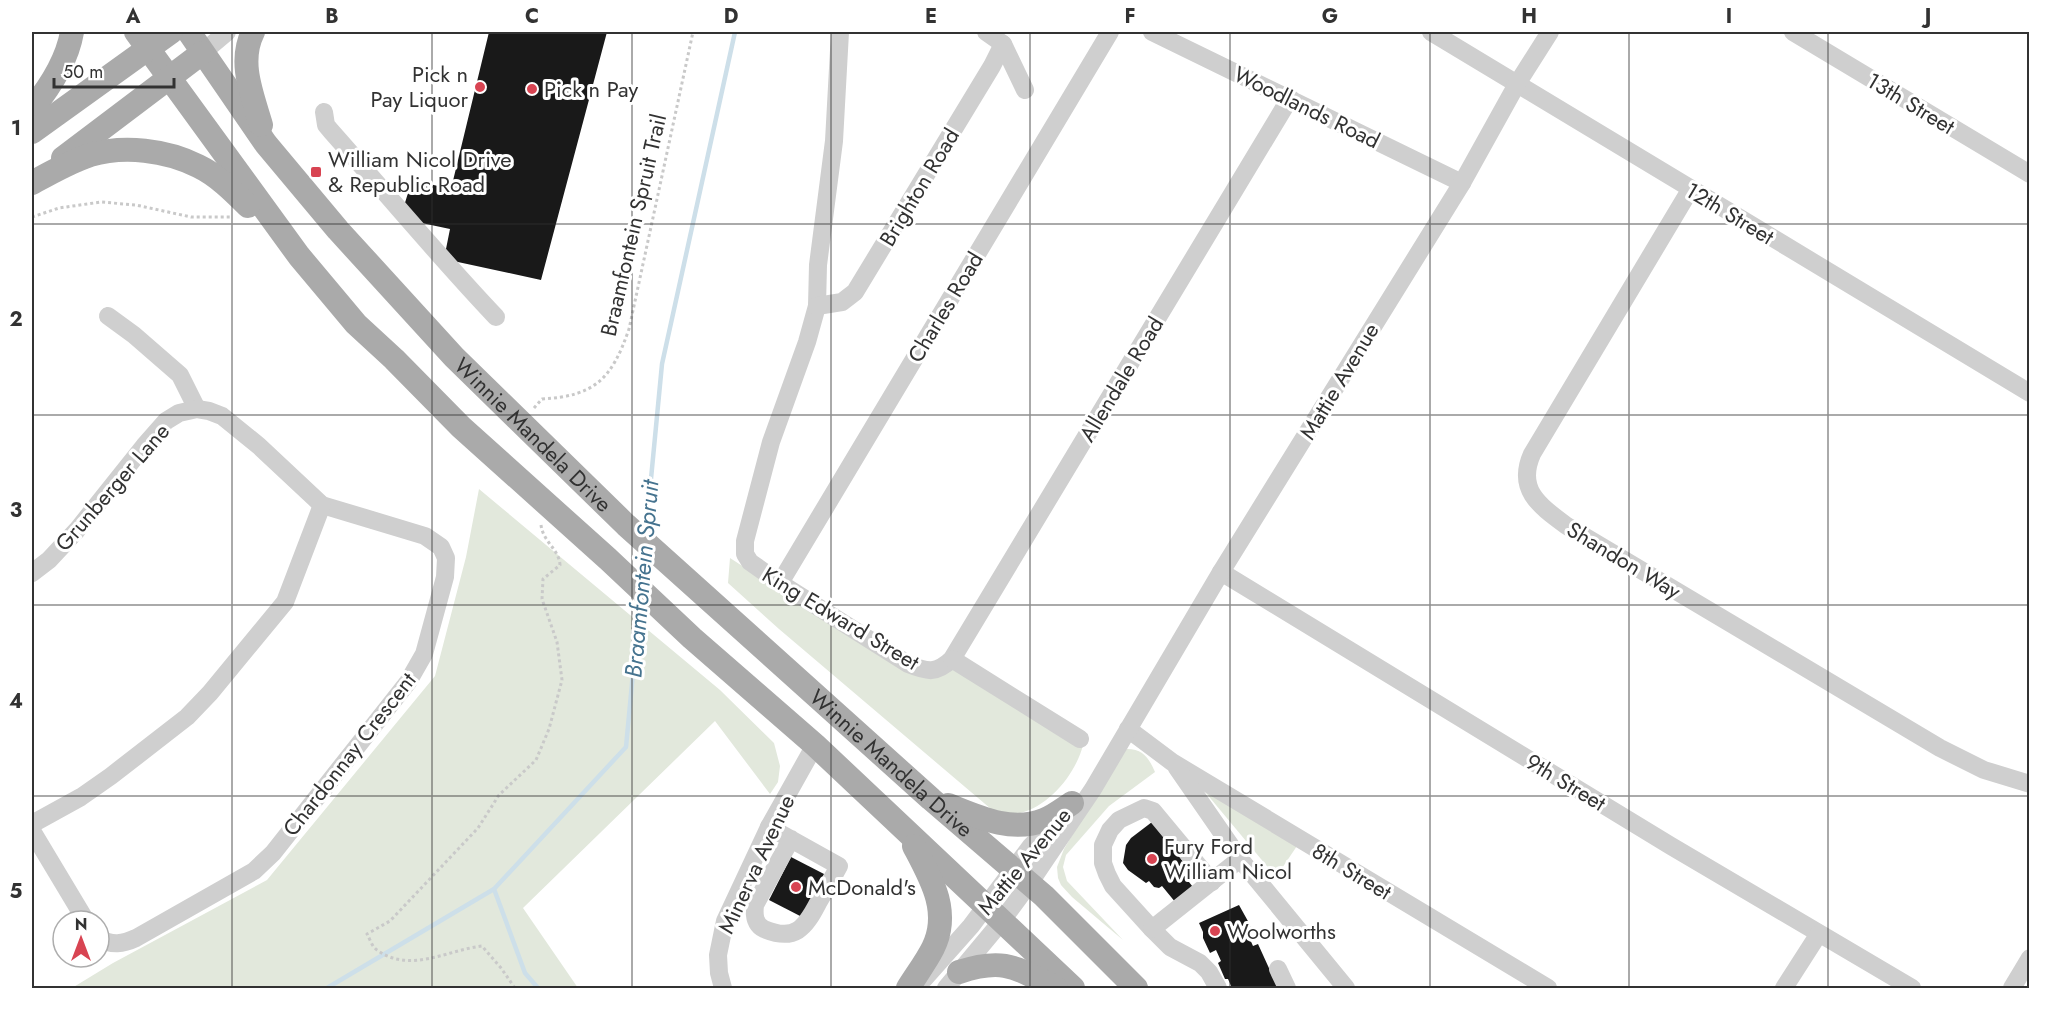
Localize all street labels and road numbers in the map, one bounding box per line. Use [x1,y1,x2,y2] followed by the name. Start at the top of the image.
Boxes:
[1228,58,1386,156] street label: Woodlands Road
[1861,64,1962,142] street label: 13th Street
[592,111,674,339] street label: Braamfontein Spruit Trail
[871,122,967,252] street label: Brighton Road
[1680,174,1781,252] street label: 12th Street
[899,246,991,368] street label: Charles Road
[1071,310,1171,448] street label: Allendale Road
[1292,317,1386,445] street label: Mattie Avenue
[447,350,619,519] street label: Winnie Mandela Drive
[47,416,177,558] street label: Grunberger Lane
[1561,513,1687,607] street label: Shandon Way
[756,558,926,678] street label: King Edward Street
[275,665,424,843] street label: Chardonnay Crescent
[803,681,980,844] street label: Winnie Mandela Drive
[1520,745,1613,819] street label: 9th Street
[710,789,802,939] street label: Minerva Avenue
[970,800,1078,922] street label: Mattie Avenue
[1306,835,1399,908] street label: 8th Street

